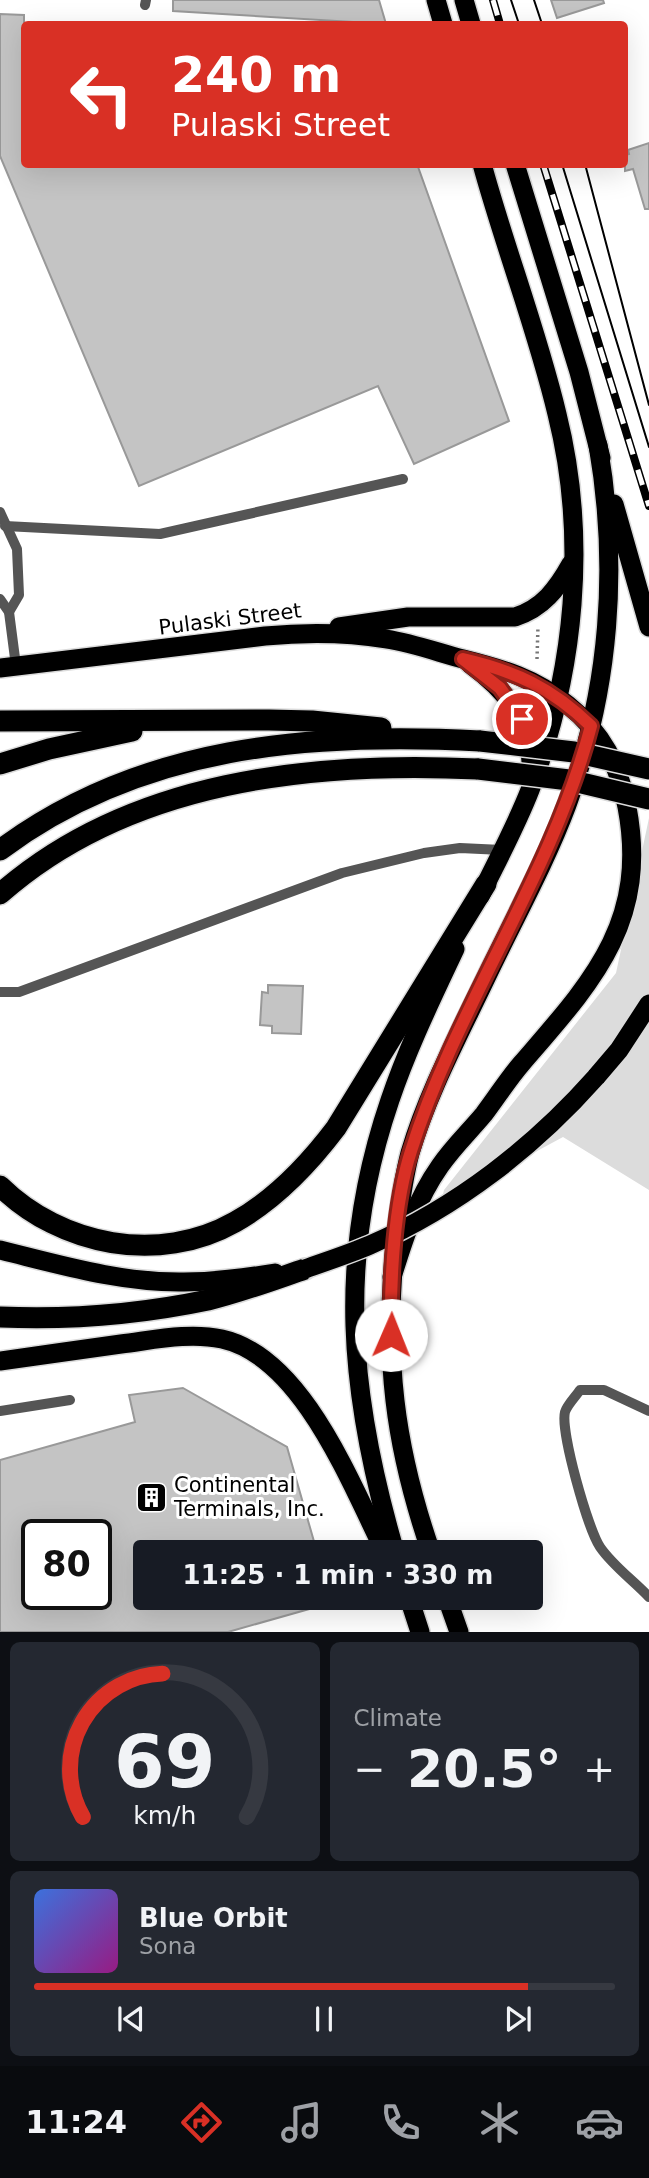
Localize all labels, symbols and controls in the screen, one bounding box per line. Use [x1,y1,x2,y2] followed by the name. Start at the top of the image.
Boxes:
[171,47,341,104] text: 240 m
[56,49,147,140] icon: left
[171,106,390,144] text: Pulaski Street
[157,598,303,640] street label: Pulaski Street
[492,689,552,749] pin
[503,700,541,738] icon: arrive
[354,1298,428,1372] position arrow
[173,1473,325,1521] place label: Continental Terminals, Inc.
[134,1480,168,1514] building icon: Continental Terminals, Inc.
[21,1519,112,1610] speed limit sign: 80
[183,1560,493,1590] text: 11:25 · 1 min · 330 m
[354,1705,442,1731] text: Climate
[114,1720,215,1805] text: 69
[407,1739,561,1799] text: 20.5°
[354,1747,385,1791] text: −
[583,1747,615,1791] text: +
[133,1801,196,1830] text: km/h
[139,1903,288,1933] text: Blue Orbit
[139,1933,196,1959] text: Sona
[112,2000,150,2038] icon: previous
[305,2000,343,2038] icon: pause
[499,2000,537,2038] icon: next
[177,2098,226,2147] icon: directions
[277,2098,326,2147] icon: music
[376,2098,425,2147] icon: phone
[475,2098,524,2147] icon: climate
[575,2098,624,2147] icon: car
[25,2103,127,2141] text: 11:24

